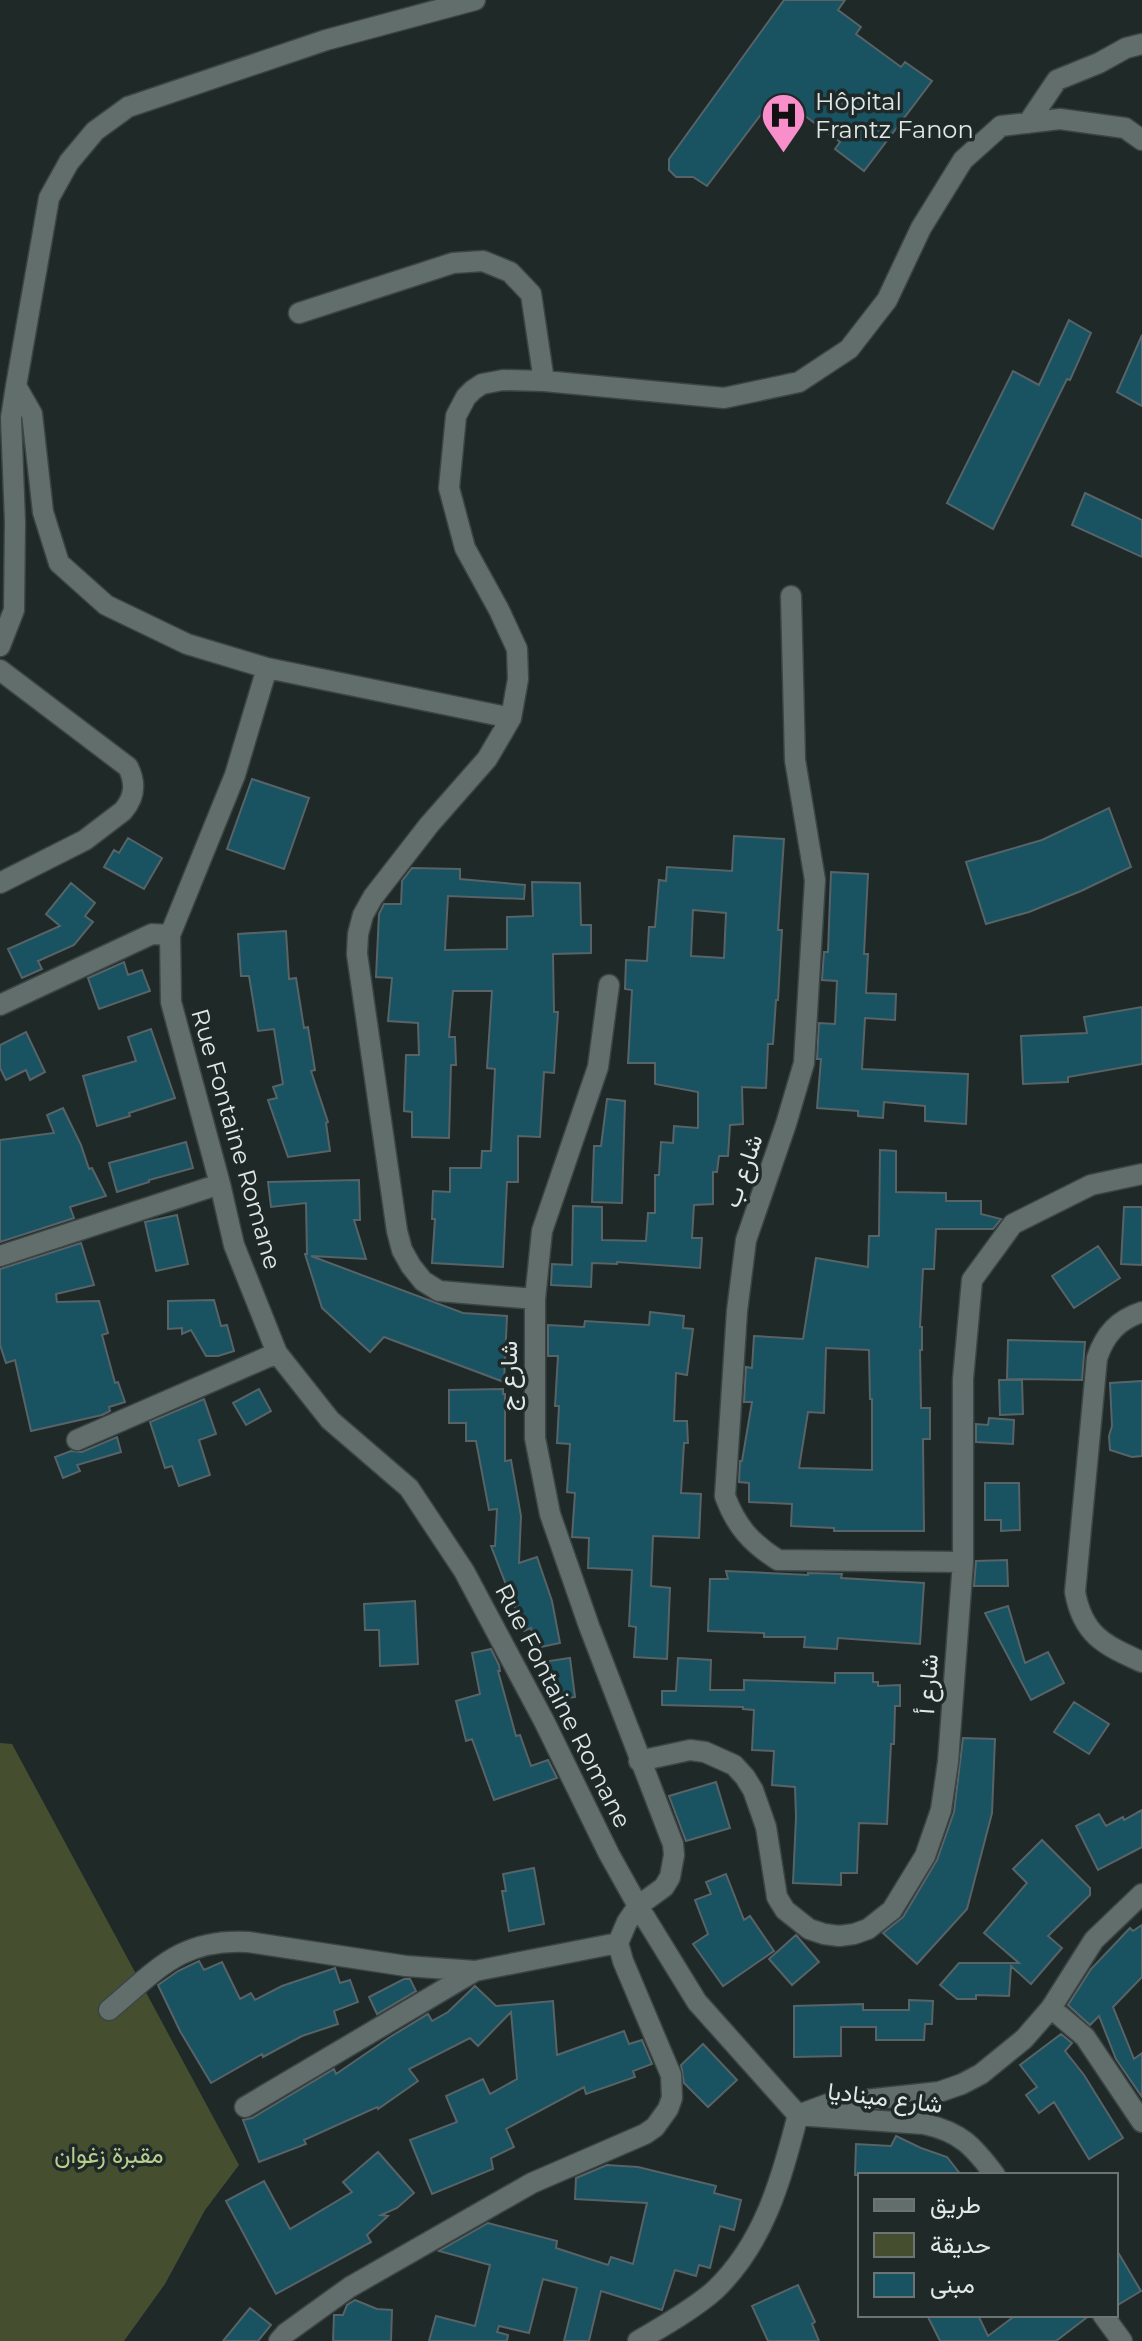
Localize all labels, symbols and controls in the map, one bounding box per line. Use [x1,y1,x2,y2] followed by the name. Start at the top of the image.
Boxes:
[815,87,974,144] place label: Hôpital Frantz Fanon
[760,92,808,155] hospital icon: Hôpital Frantz Fanon
[185,1005,288,1273] street label: Rue Fontaine Romane
[717,1130,770,1212] street label: شارع ب
[494,1341,525,1411] street label: شارع ج
[489,1579,638,1833] street label: Rue Fontaine Romane
[911,1653,946,1715] street label: شارع أ
[826,2076,944,2121] street label: شارع ميناديا
[54,2140,164,2170] park label: مقبرة زغوان
[858,2173,1118,2317] legend
[930,2190,981,2220] text: طريق
[930,2230,991,2259] text: حديقة
[930,2270,975,2299] text: مبنى

